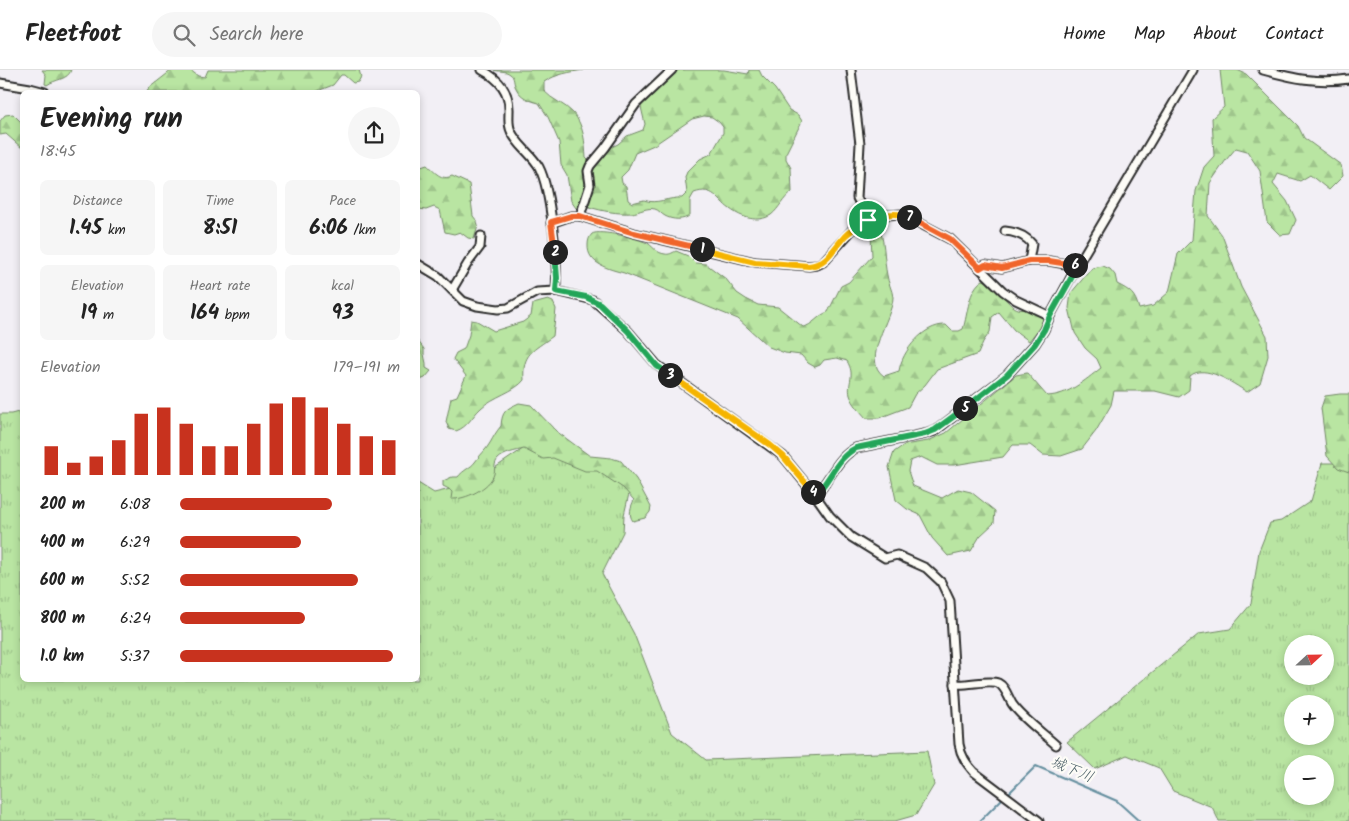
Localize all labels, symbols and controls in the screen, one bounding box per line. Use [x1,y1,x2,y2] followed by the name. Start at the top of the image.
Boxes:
[152,12,502,57] search box
[25,15,122,54] text: Fleetfoot
[210,20,303,50] text: Search here
[1063,20,1106,49] text: Home
[1134,20,1165,49] text: Map
[1193,20,1237,49] text: About
[1265,20,1324,49] text: Contact
[170,21,198,49] icon: search
[40,97,183,142] text: Evening run
[348,107,400,159] button: share
[40,139,76,164] text: 18:45
[72,190,122,212] text: Distance
[206,190,234,212] text: Time
[329,190,356,212] text: Pace
[847,199,889,241] pin
[896,204,922,230] pin: 7
[854,206,882,234] icon: arrive
[906,206,913,228] text: 7
[69,212,102,245] text: 1.45
[203,212,237,245] text: 8:51
[309,212,348,245] text: 6:06
[102,219,126,241] text: km
[348,219,376,241] text: /km
[690,236,714,262] pin: 1
[700,238,705,260] text: 1
[542,240,568,264] pin: 2
[551,241,560,263] text: 2
[1062,252,1088,278] pin: 6
[1072,254,1079,276] text: 6
[71,275,124,297] text: Elevation
[190,275,250,297] text: Heart rate
[331,275,354,297] text: kcal
[80,297,97,330] text: 19
[190,297,219,330] text: 164
[332,297,354,330] text: 93
[97,304,114,326] text: m
[219,304,250,326] text: bpm
[40,355,101,380] text: Elevation
[333,355,400,380] text: 179–191 m
[658,362,682,388] pin: 3
[667,364,674,386] text: 3
[952,396,978,420] pin: 5
[962,397,969,419] text: 5
[800,480,826,504] pin: 4
[810,481,817,503] text: 4
[40,492,85,517] text: 200 m
[120,492,150,517] text: 6:08
[40,530,84,555] text: 400 m
[120,530,150,555] text: 6:29
[40,568,84,593] text: 600 m
[120,568,150,593] text: 5:52
[40,606,85,631] text: 800 m
[120,606,151,631] text: 6:24
[1284,635,1334,685] north arrow
[1284,635,1334,805] map controls
[40,644,84,669] text: 1.0 km
[120,644,149,669] text: 5:37
[1284,695,1334,745] button: +
[1047,750,1097,790] water label: 城下川
[1284,755,1334,805] button: −

